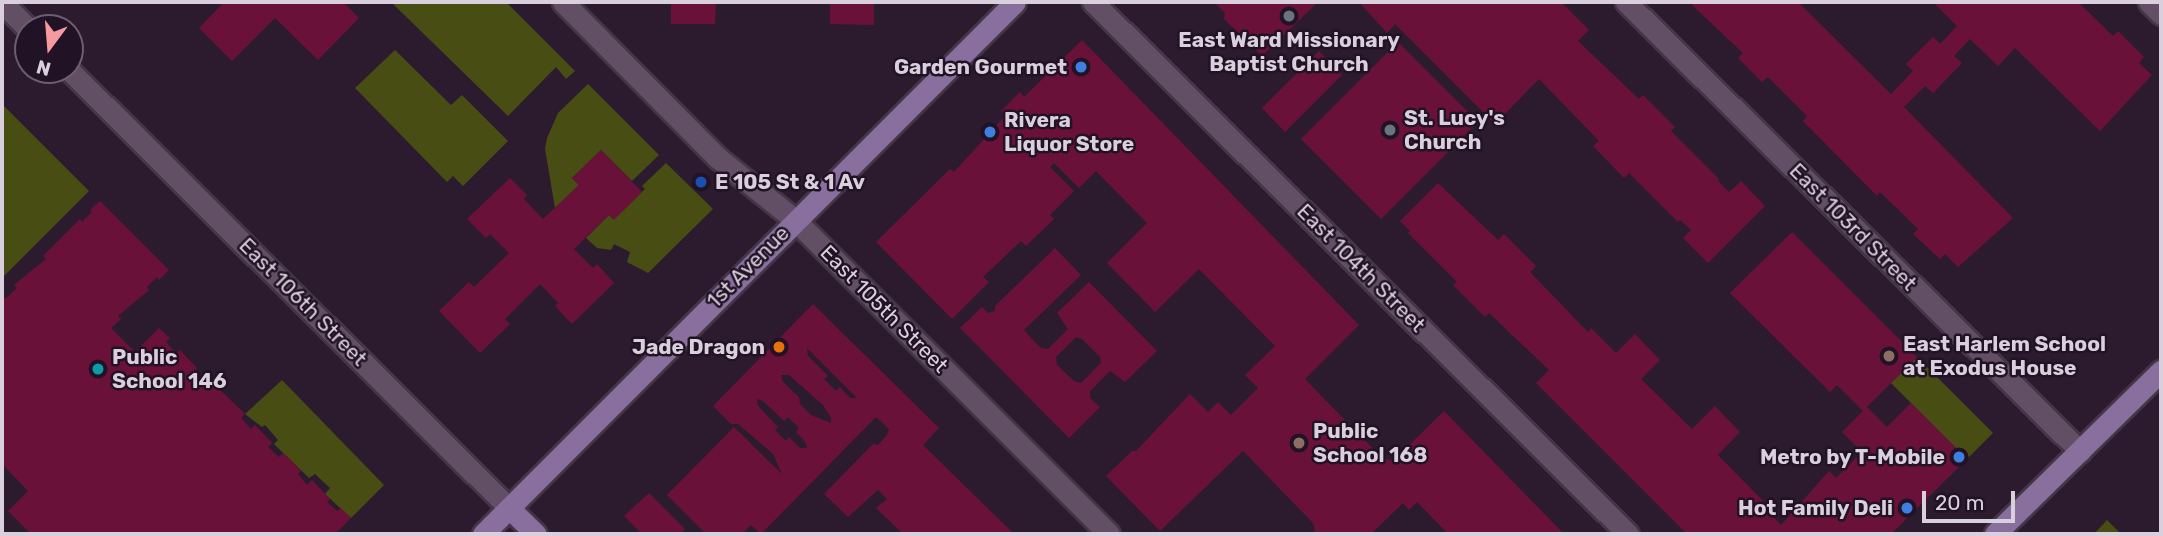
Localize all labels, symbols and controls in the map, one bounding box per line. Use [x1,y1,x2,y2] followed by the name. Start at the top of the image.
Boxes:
[1281,8,1297,24] marker: East Ward Missionary Baptist Church
[14,14,84,84] north arrow
[1178,27,1400,77] place label: East Ward Missionary Baptist Church
[894,54,1067,80] place label: Garden Gourmet
[34,55,53,81] text: N
[1073,59,1089,75] marker: Garden Gourmet
[1404,105,1505,155] place label: St. Lucy's Church
[1004,107,1135,157] place label: Rivera Liquor Store
[1382,122,1398,138] marker: St. Lucy's Church
[982,124,998,140] marker: Rivera Liquor Store
[1784,158,1922,296] street label: East 103rd Street
[715,169,866,195] place label: E 105 St & 1 Av
[693,174,709,190] marker: E 105 St & 1 Av
[1292,199,1430,337] street label: East 104th Street
[701,220,795,314] street label: 1st Avenue
[234,233,372,371] street label: East 106th Street
[815,240,953,378] street label: East 105th Street
[1903,331,2106,381] place label: East Harlem School at Exodus House
[632,334,765,360] place label: Jade Dragon
[771,339,787,355] marker: Jade Dragon
[112,344,227,394] place label: Public School 146
[1881,348,1897,364] marker: East Harlem School at Exodus House
[90,361,106,377] marker: Public School 146
[1313,418,1427,468] place label: Public School 168
[1291,435,1307,451] marker: Public School 168
[1759,444,1945,470] place label: Metro by T-Mobile
[1951,449,1967,465] marker: Metro by T-Mobile
[1925,476,2018,520] scale bar
[1935,490,1984,515] text: 20 m
[1738,495,1893,521] place label: Hot Family Deli
[1899,500,1915,516] marker: Hot Family Deli

